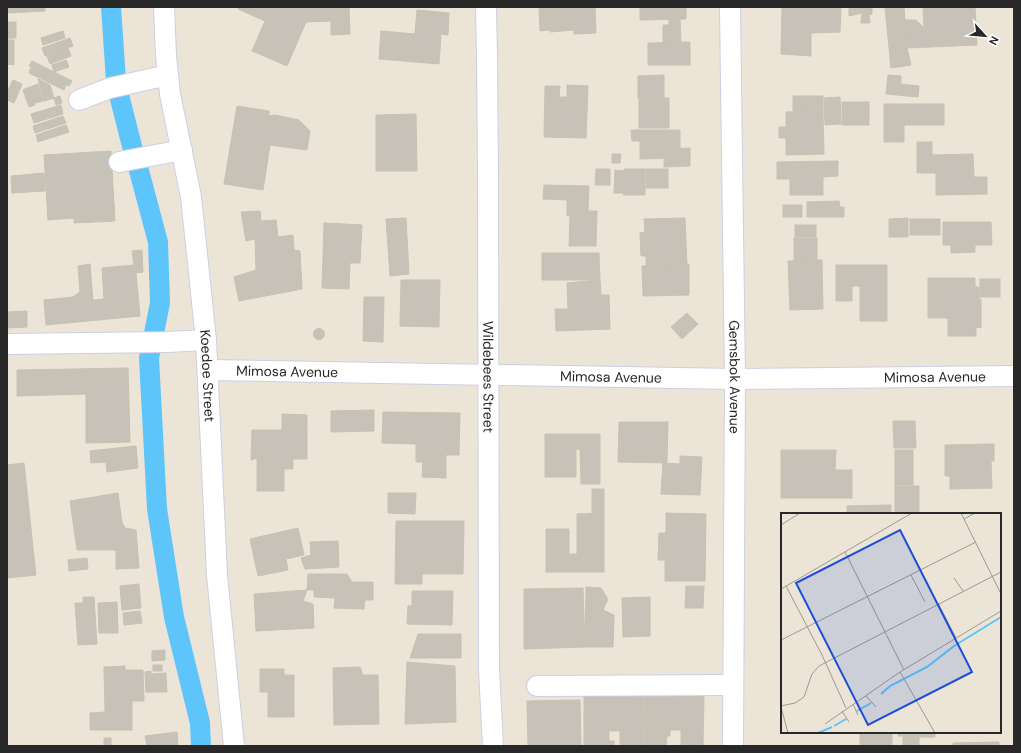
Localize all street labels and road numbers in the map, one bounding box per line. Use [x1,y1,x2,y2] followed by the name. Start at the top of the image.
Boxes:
[725,320,744,434] street label: Gemsbok Avenue
[479,321,498,433] street label: Wildebees Street
[196,329,219,422] street label: Koedoe Street
[236,361,338,381] street label: Mimosa Avenue
[560,367,662,387] street label: Mimosa Avenue
[884,367,986,386] street label: Mimosa Avenue

